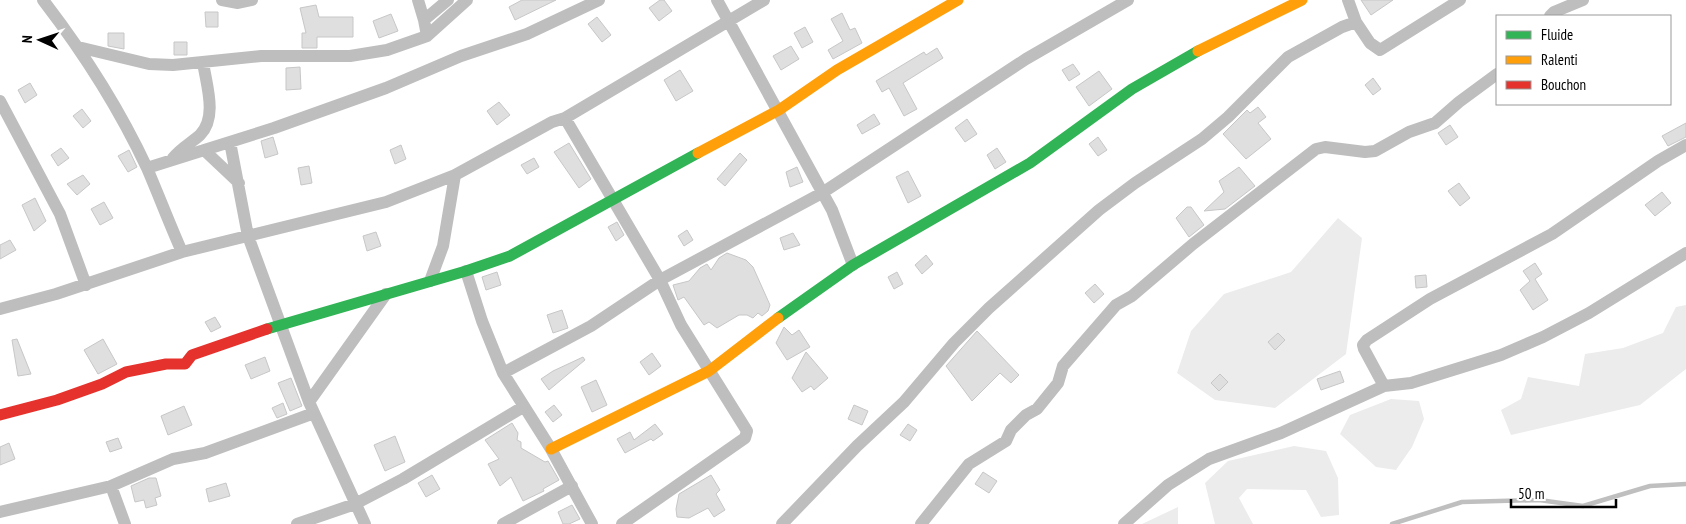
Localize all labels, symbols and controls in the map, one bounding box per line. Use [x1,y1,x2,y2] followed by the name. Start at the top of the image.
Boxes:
[15,15,65,65] north arrow
[1496,15,1671,105] legend
[1541,25,1573,44] text: Fluide
[18,35,36,44] text: N
[1541,50,1578,69] text: Ralenti
[1541,75,1586,94] text: Bouchon
[1511,476,1616,508] scale bar
[1518,484,1544,503] text: 50 m

